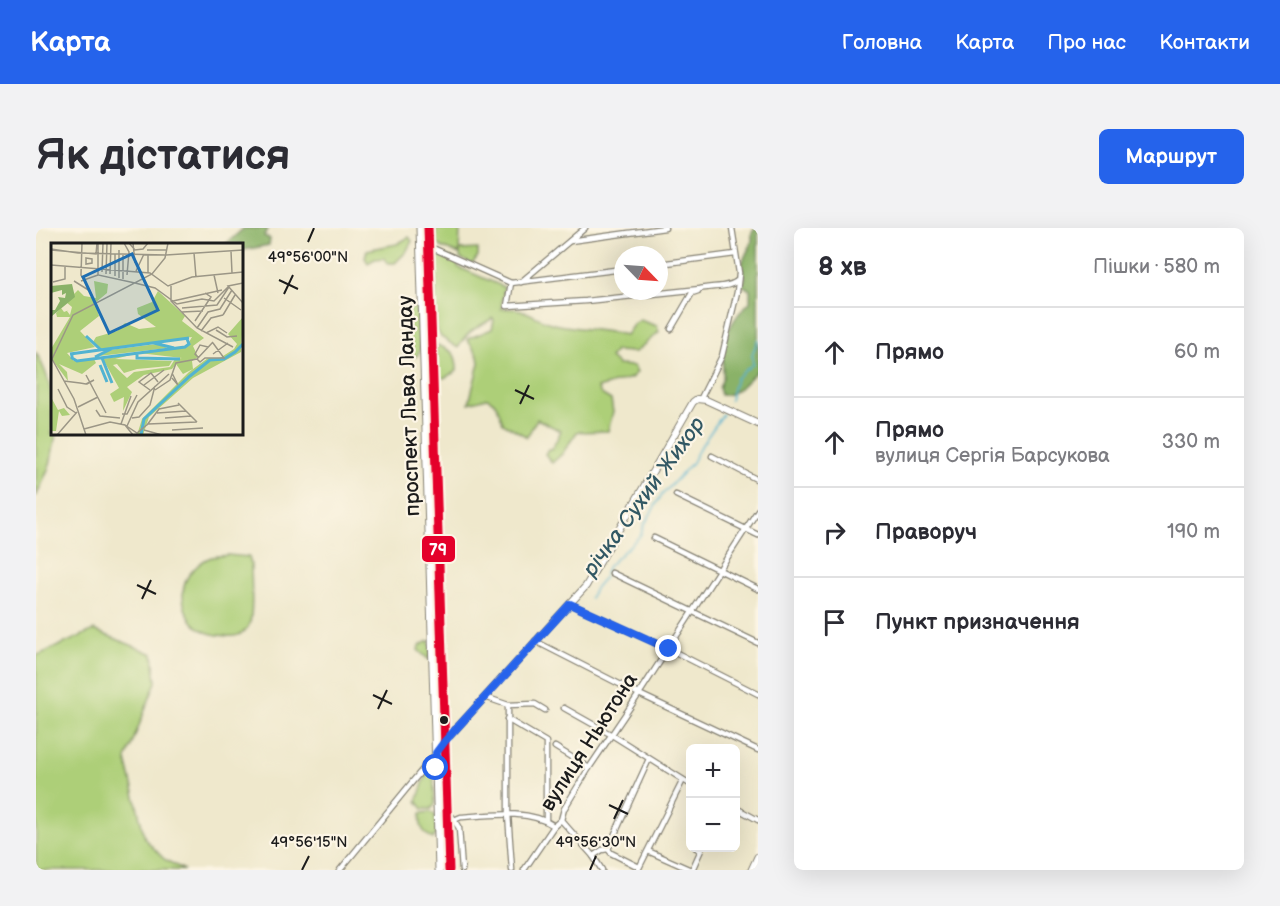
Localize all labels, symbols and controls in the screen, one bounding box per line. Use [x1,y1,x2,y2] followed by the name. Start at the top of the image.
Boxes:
[30,26,110,59] text: Карта
[842,30,922,55] text: Головна
[955,30,1014,55] text: Карта
[1047,30,1126,55] text: Про нас
[1159,30,1250,55] text: Контакти
[1099,129,1244,184] button: Маршрут
[36,131,290,182] text: Як дістатися
[51,243,243,435] inset map
[614,246,668,300] north arrow
[268,248,348,267] text: 49°56'00"N
[818,252,867,283] text: 8 хв
[1093,255,1220,279] text: Пішки · 580 m
[393,295,425,517] street label: проспект Льва Ландау
[818,336,851,369] icon: ahead
[875,339,944,366] text: Прямо
[1174,340,1220,364] text: 60 m
[576,412,711,583] water label: річка Сухий Жихор
[875,417,944,444] text: Прямо
[818,426,851,459] icon: ahead
[1162,430,1220,454] text: 330 m
[875,444,1110,468] text: вулиця Сергія Барсукова
[818,516,851,549] icon: right
[875,519,977,546] text: Праворуч
[1167,520,1220,544] text: 190 m
[421,535,456,563] line badge: 79
[429,541,447,560] text: 79
[818,606,851,639] icon: arrive
[875,609,1080,636] text: Пункт призначення
[655,635,681,661] route end
[535,668,643,816] street label: вулиця Ньютона
[438,714,450,726] unlabelled marker
[686,744,740,852] map controls
[686,744,740,798] button: +
[422,754,448,780] route start
[686,798,740,852] button: −
[270,833,348,852] text: 49°56'15"N
[556,833,636,852] text: 49°56'30"N

